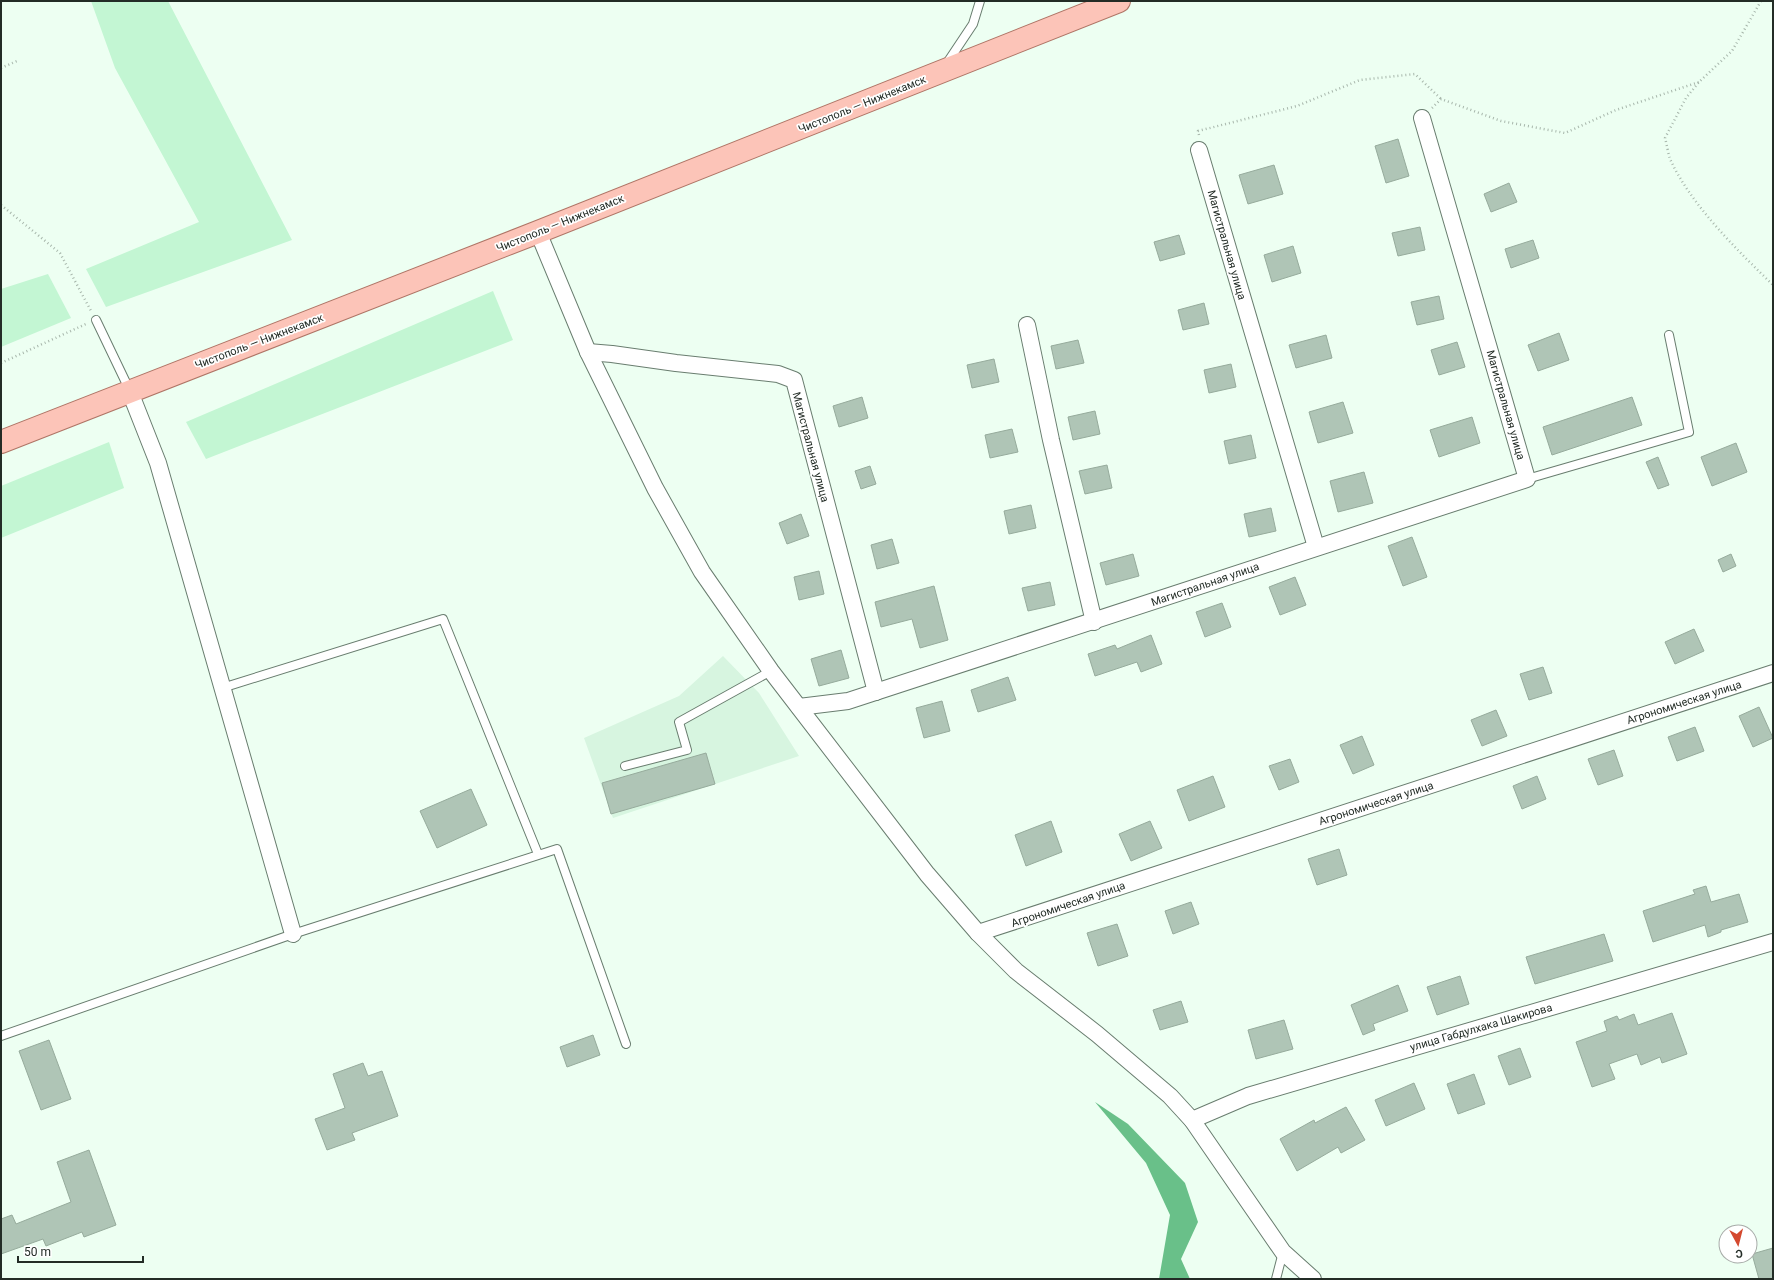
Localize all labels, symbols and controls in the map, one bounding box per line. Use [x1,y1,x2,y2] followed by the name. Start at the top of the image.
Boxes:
[796,73,928,136] street label: Чистополь — Нижнекамск
[1205,189,1248,301] street label: Магистральная улица
[494,192,626,255] street label: Чистополь — Нижнекамск
[193,311,325,372] street label: Чистополь — Нижнекамск
[1484,349,1527,461] street label: Магистральная улица
[790,391,831,504] street label: Магистральная улица
[1149,560,1261,609] street label: Магистральная улица
[1625,678,1743,727] street label: Агрономическая улица
[1317,779,1435,828] street label: Агрономическая улица
[1009,879,1127,930] street label: Агрономическая улица
[1409,1001,1554,1054] street label: улица Габдулхака Шакирова
[1718,1224,1758,1264] north arrow
[18,1238,143,1264] scale bar
[24,1245,51,1259] text: 50 m
[1735,1247,1744,1260] text: С

